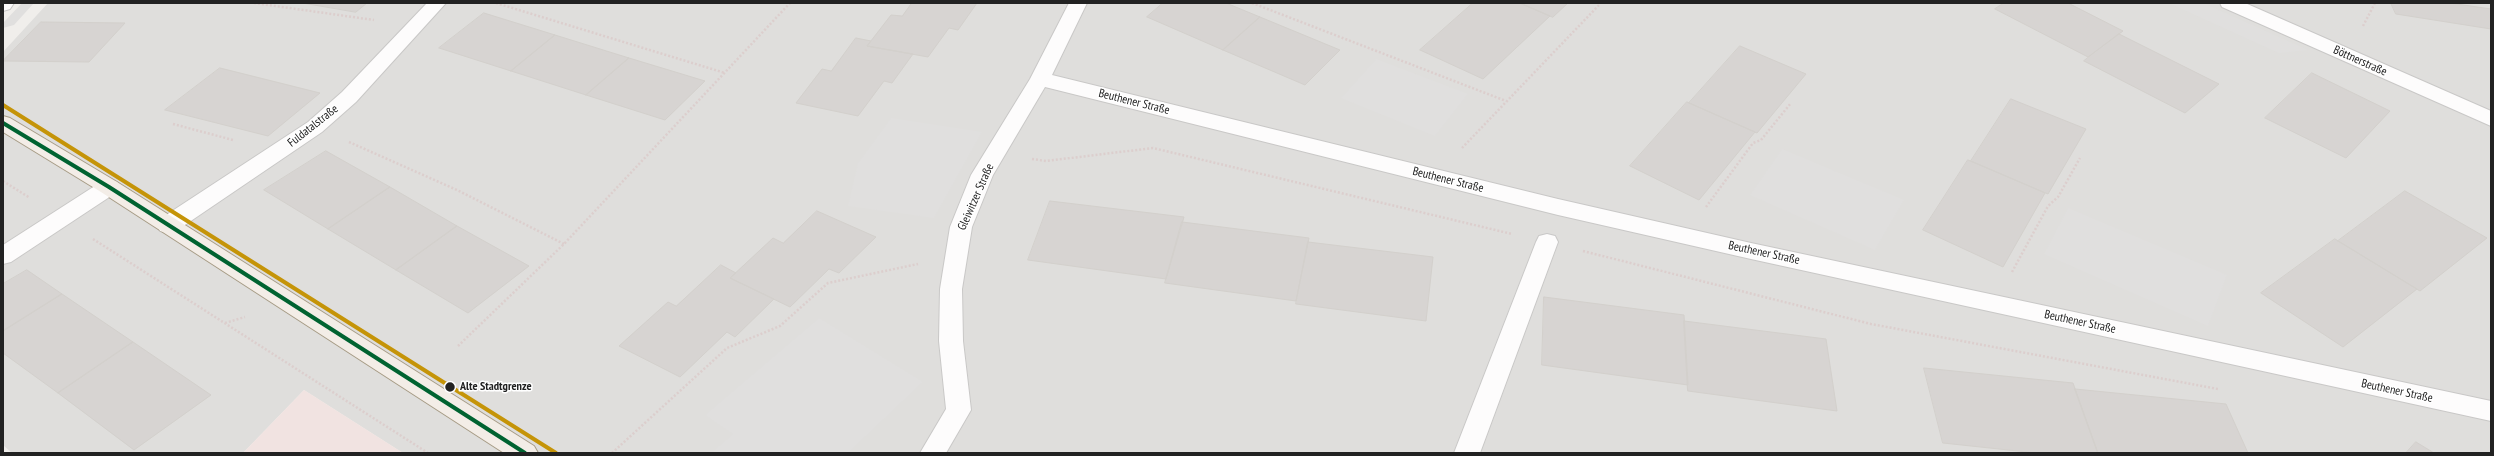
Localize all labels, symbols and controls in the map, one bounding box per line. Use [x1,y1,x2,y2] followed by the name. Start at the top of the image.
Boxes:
[2331,43,2389,79] street label: Böttnerstraße
[1097,86,1171,118] street label: Beuthener Straße
[285,102,341,150] street label: Fuldatalstraße
[955,161,997,233] street label: Gleiwitzer Straße
[1411,164,1485,196] street label: Beuthener Straße
[1727,238,1801,268] street label: Beuthener Straße
[2043,307,2117,337] street label: Beuthener Straße
[2360,376,2434,406] street label: Beuthener Straße
[443,380,457,394] marker: Alte Stadtgrenze
[460,380,532,394] place label: Alte Stadtgrenze

